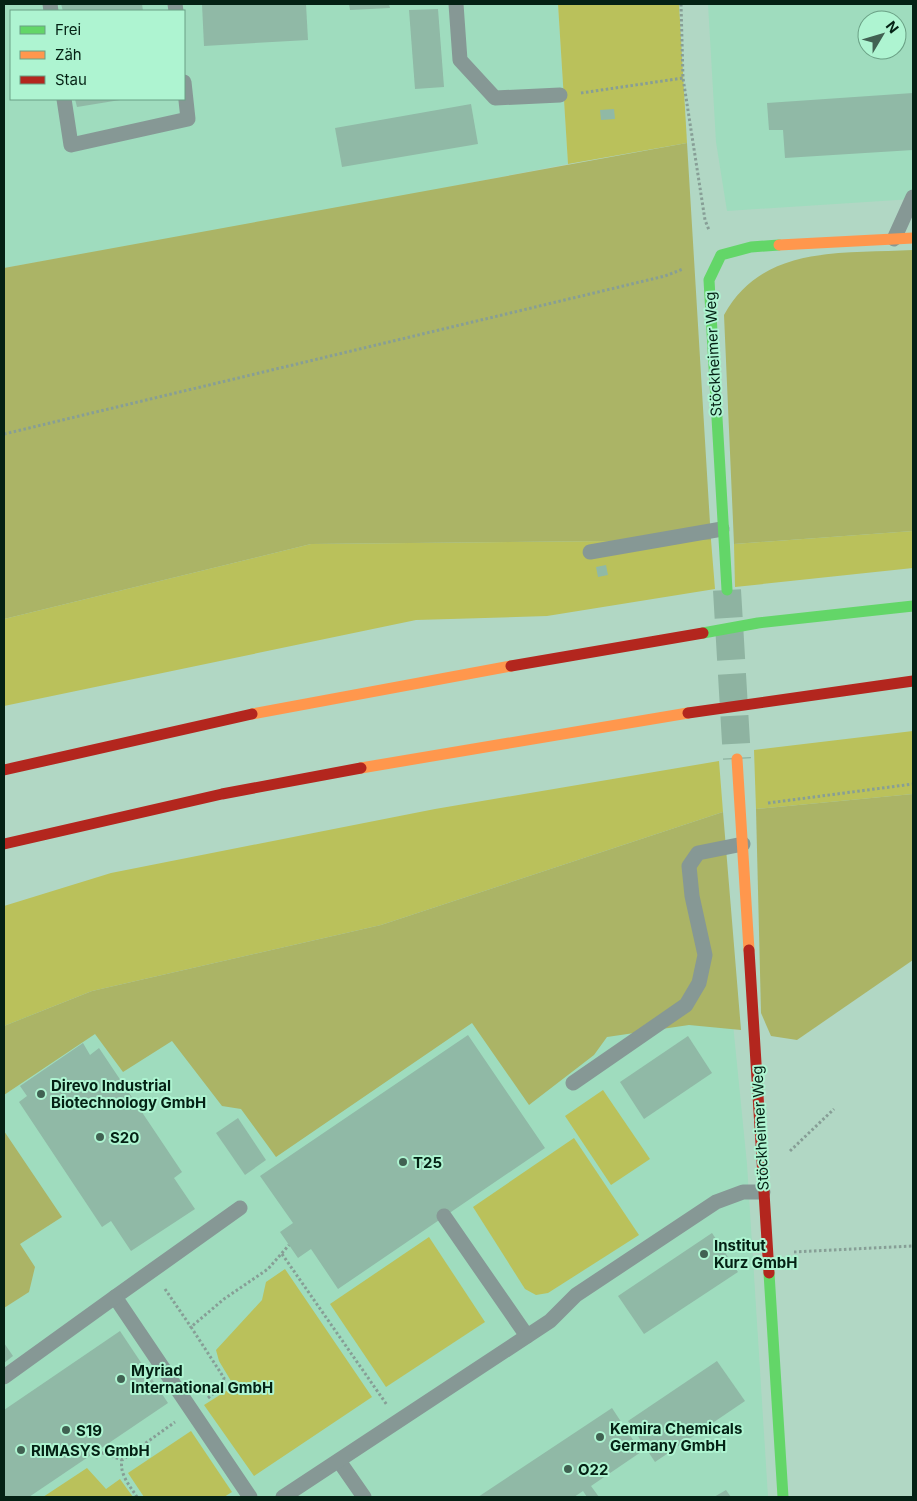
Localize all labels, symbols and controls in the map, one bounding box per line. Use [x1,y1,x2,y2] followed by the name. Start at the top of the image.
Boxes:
[10,10,185,100] legend
[857,10,907,60] north arrow
[883,17,903,36] text: N
[55,20,81,39] text: Frei
[55,45,82,64] text: Zäh
[55,70,87,89] text: Stau
[700,291,726,417] street label: Stöckheimer Weg
[747,1065,773,1191] street label: Stöckheimer Weg
[51,1076,206,1112] place label: Direvo Industrial Biotechnology GmbH
[35,1088,47,1100] marker: Direvo Industrial Biotechnology GmbH
[110,1128,139,1147] place label: S20
[94,1131,106,1143] marker: S20
[413,1153,442,1172] place label: T25
[397,1156,409,1168] marker: T25
[714,1236,797,1272] place label: Institut Kurz GmbH
[698,1248,710,1260] marker: Institut Kurz GmbH
[131,1361,273,1397] place label: Myriad International GmbH
[115,1373,127,1385] marker: Myriad International GmbH
[610,1419,742,1455] place label: Kemira Chemicals Germany GmbH
[76,1421,102,1440] place label: S19
[60,1424,72,1436] marker: S19
[594,1431,606,1443] marker: Kemira Chemicals Germany GmbH
[31,1441,150,1460] place label: RIMASYS GmbH
[15,1444,27,1456] marker: RIMASYS GmbH
[578,1460,608,1479] place label: O22
[562,1463,574,1475] marker: O22

